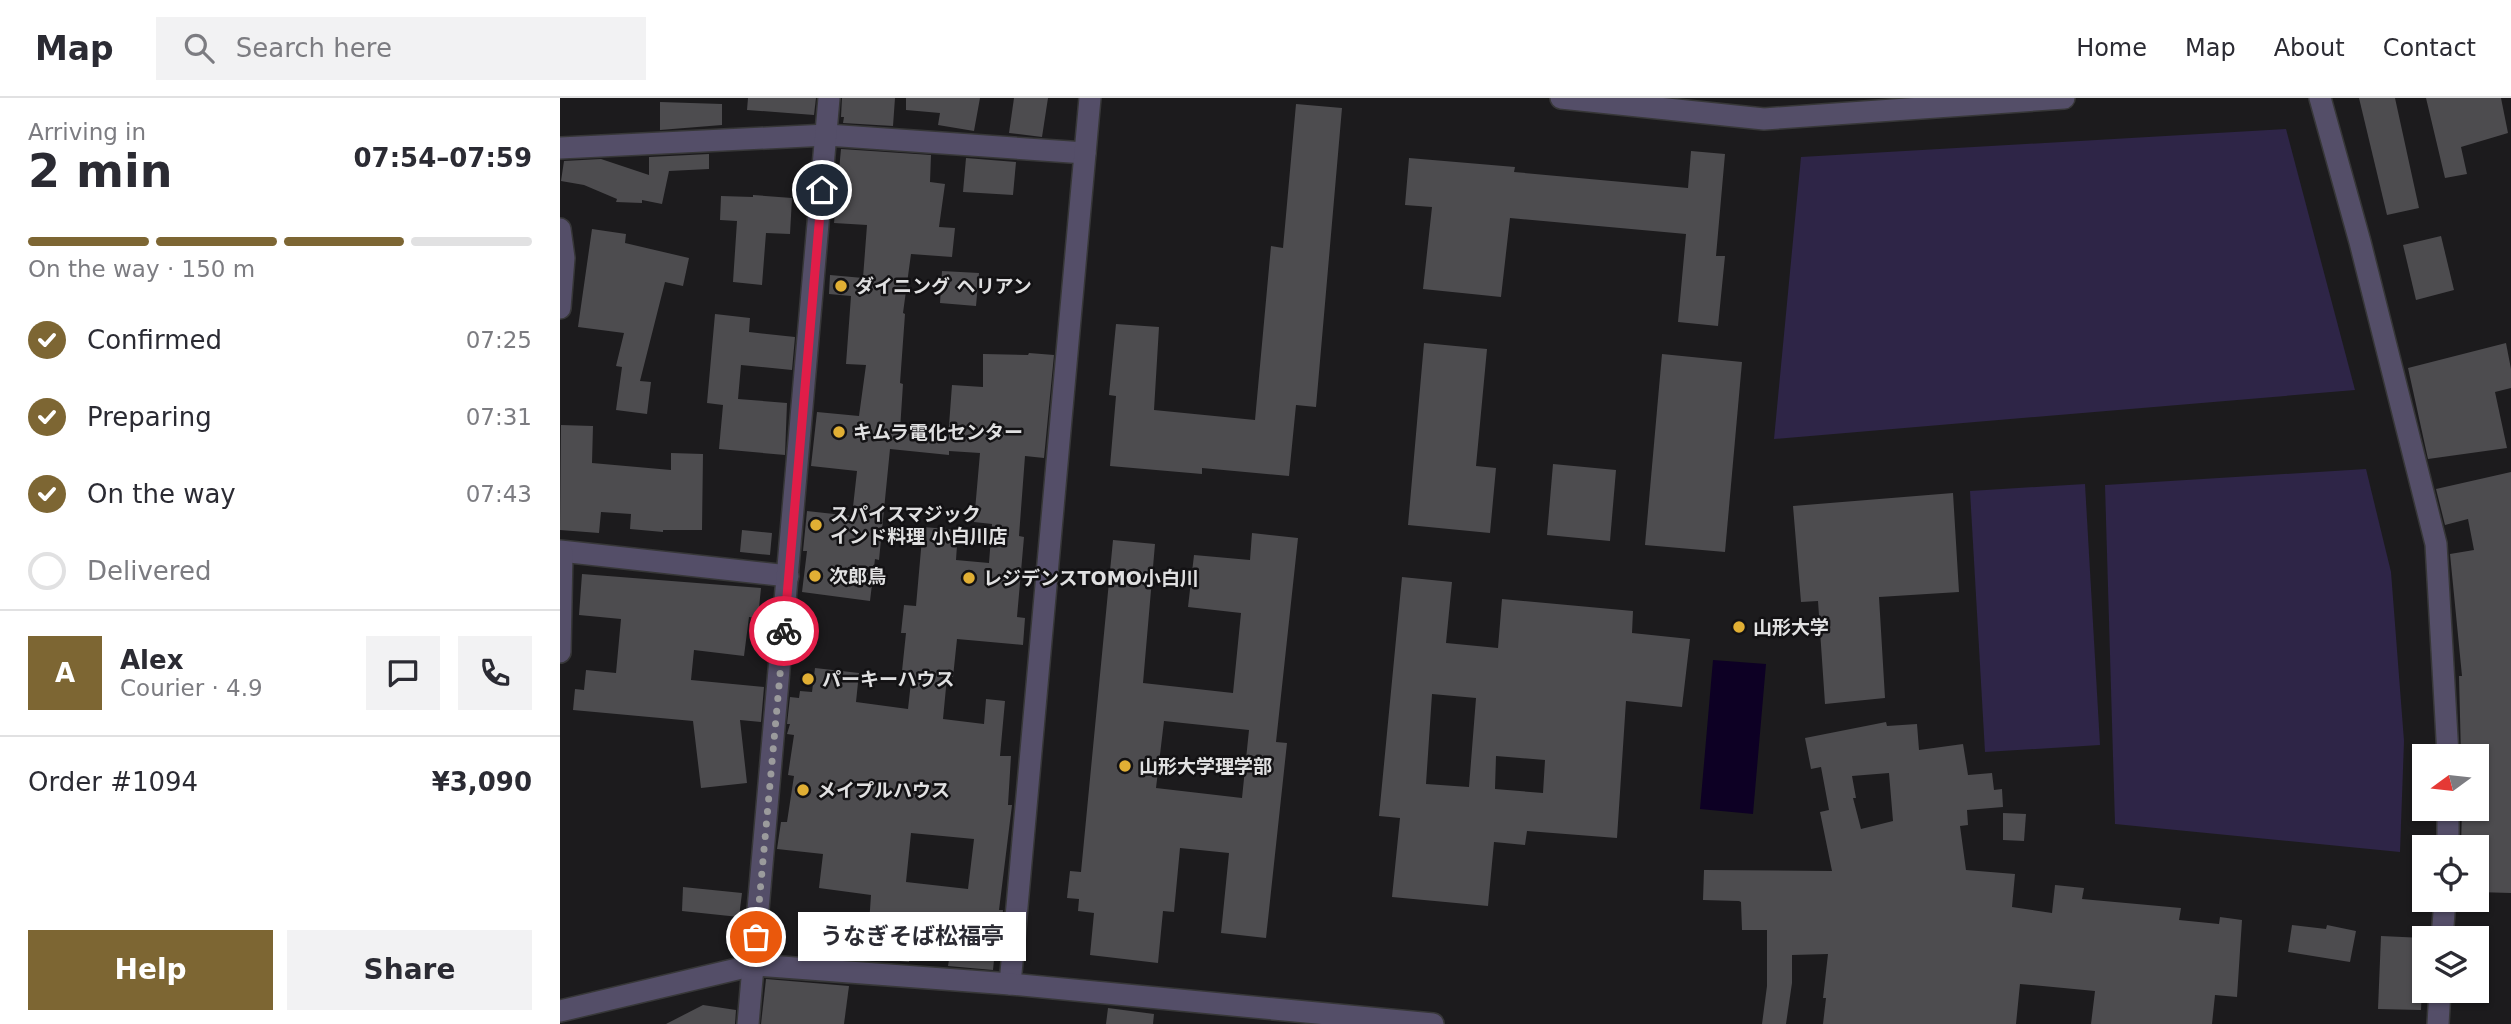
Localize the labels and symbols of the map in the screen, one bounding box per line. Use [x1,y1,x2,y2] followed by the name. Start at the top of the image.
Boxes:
[792,160,852,220] pin
[855,275,1032,297] place label: ダイニング ヘリアン
[833,278,849,294] marker: ダイニング ヘリアン
[853,421,1023,443] place label: キムラ電化センター
[831,424,847,440] marker: キムラ電化センター
[830,503,1008,547] place label: スパイスマジック インド料理 小白川店
[808,517,824,533] marker: スパイスマジック インド料理 小白川店
[829,565,886,587] place label: 次郎鳥
[983,567,1199,589] place label: レジデンスTOMO小白川
[807,568,823,584] marker: 次郎鳥
[961,570,977,586] marker: レジデンスTOMO小白川
[749,596,819,666] courier
[1753,616,1829,638] place label: 山形大学
[1731,619,1747,635] marker: 山形大学
[822,668,955,690] place label: パーキーハウス
[800,671,816,687] marker: パーキーハウス
[2412,744,2488,821] north arrow
[1139,755,1272,777] place label: 山形大学理学部
[1117,758,1133,774] marker: 山形大学理学部
[817,779,950,801] place label: メイプルハウス
[795,782,811,798] marker: メイプルハウス
[726,907,786,967] pin
[798,912,1026,962] callout: うなぎそば松福亭

